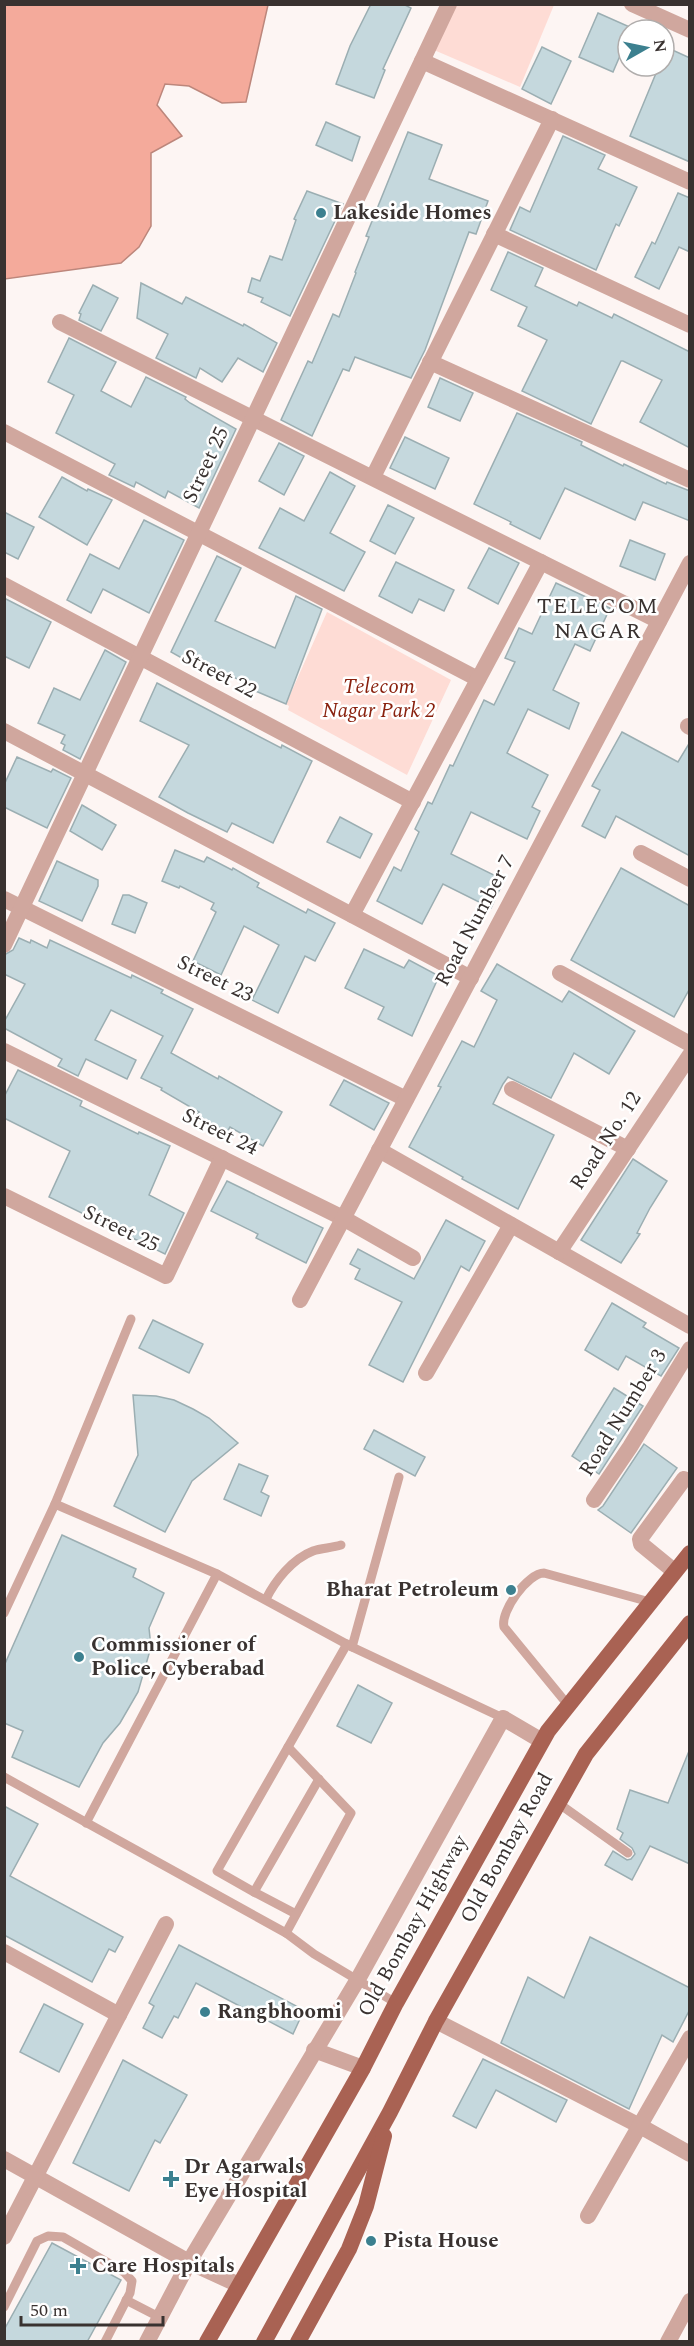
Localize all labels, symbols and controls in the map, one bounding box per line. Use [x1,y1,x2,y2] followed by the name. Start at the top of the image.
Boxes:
[616,18,676,78] north arrow
[647,37,673,54] text: N
[333,197,492,229] place label: Lakeside Homes
[314,206,328,220] marker: Lakeside Homes
[174,421,238,509] street label: Street 25
[537,590,659,648] district label: TELECOM NAGAR
[176,641,262,707] street label: Street 22
[322,671,436,727] park label: Telecom Nagar Park 2
[427,849,523,993] street label: Road Number 7
[171,947,259,1011] street label: Street 23
[562,1085,650,1197] street label: Road No. 12
[176,1100,264,1164] street label: Street 24
[77,1197,165,1261] street label: Street 25
[571,1343,675,1483] street label: Road Number 3
[326,1574,499,1606] place label: Bharat Petroleum
[504,1583,518,1597] marker: Bharat Petroleum
[91,1629,265,1685] place label: Commissioner of Police, Cyberabad
[72,1650,86,1664] marker: Commissioner of Police, Cyberabad
[452,1767,562,1929] street label: Old Bombay Road
[350,1828,477,2023] street label: Old Bombay Highway
[217,1996,342,2028] place label: Rangbhoomi
[198,2005,212,2019] marker: Rangbhoomi
[184,2151,308,2207] place label: Dr Agarwals Eye Hospital
[162,2170,180,2188] marker: Dr Agarwals Eye Hospital
[383,2225,499,2257] place label: Pista House
[364,2234,378,2248] marker: Pista House
[92,2250,235,2282] place label: Care Hospitals
[69,2257,87,2275] marker: Care Hospitals
[21,2289,164,2327] scale bar
[30,2297,68,2324] text: 50 m

